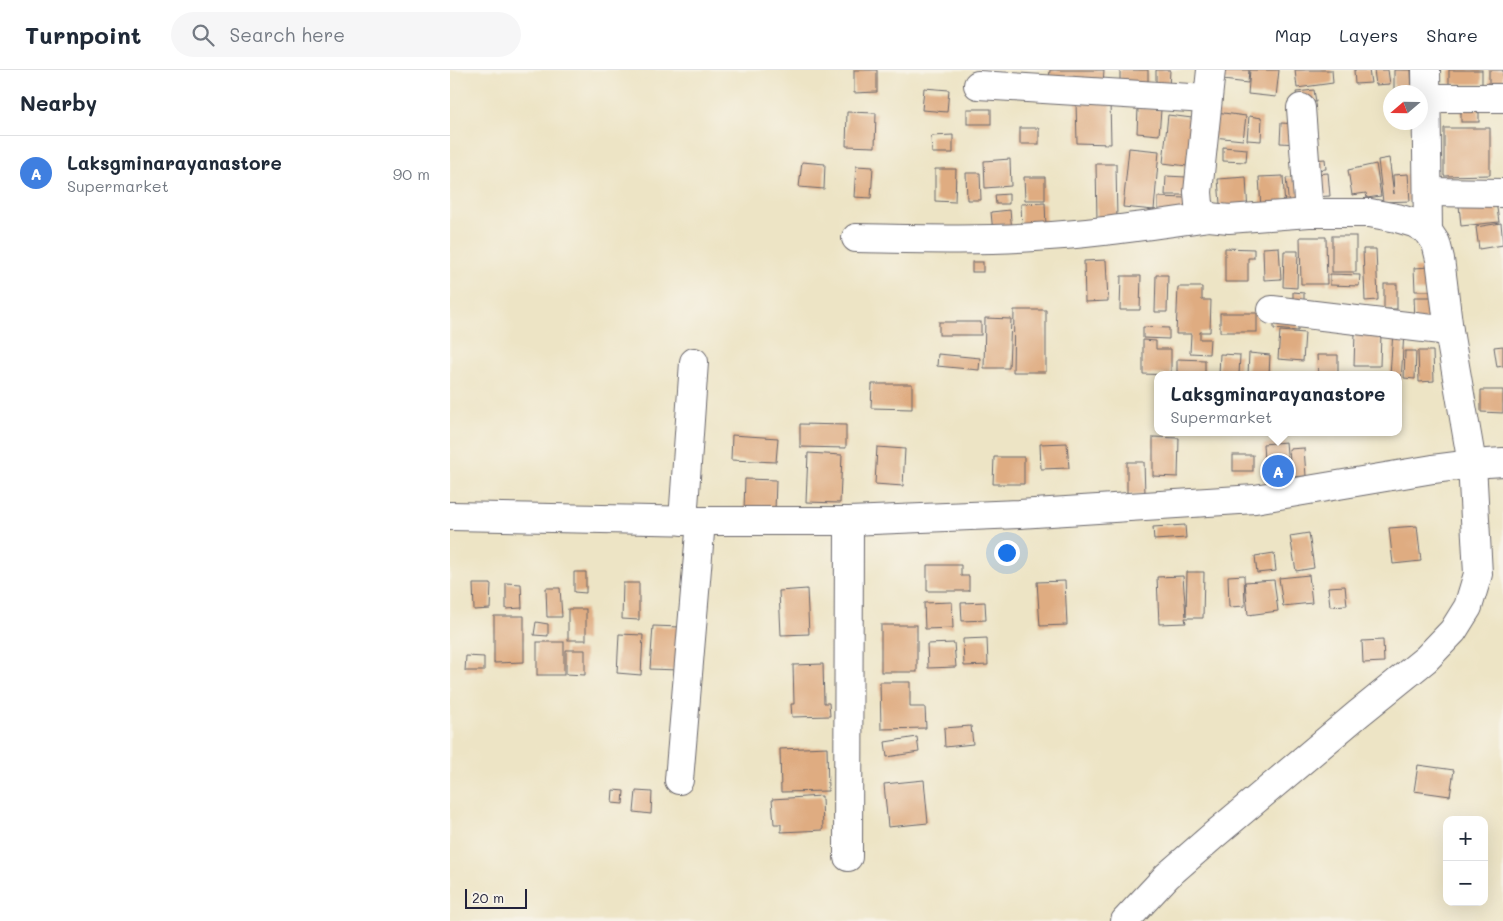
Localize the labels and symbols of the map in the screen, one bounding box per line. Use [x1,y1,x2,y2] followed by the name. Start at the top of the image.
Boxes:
[1383,85,1428,130] north arrow
[1262,452,1294,490] pin: A
[994,540,1020,566] your location
[465,886,528,909] scale bar

